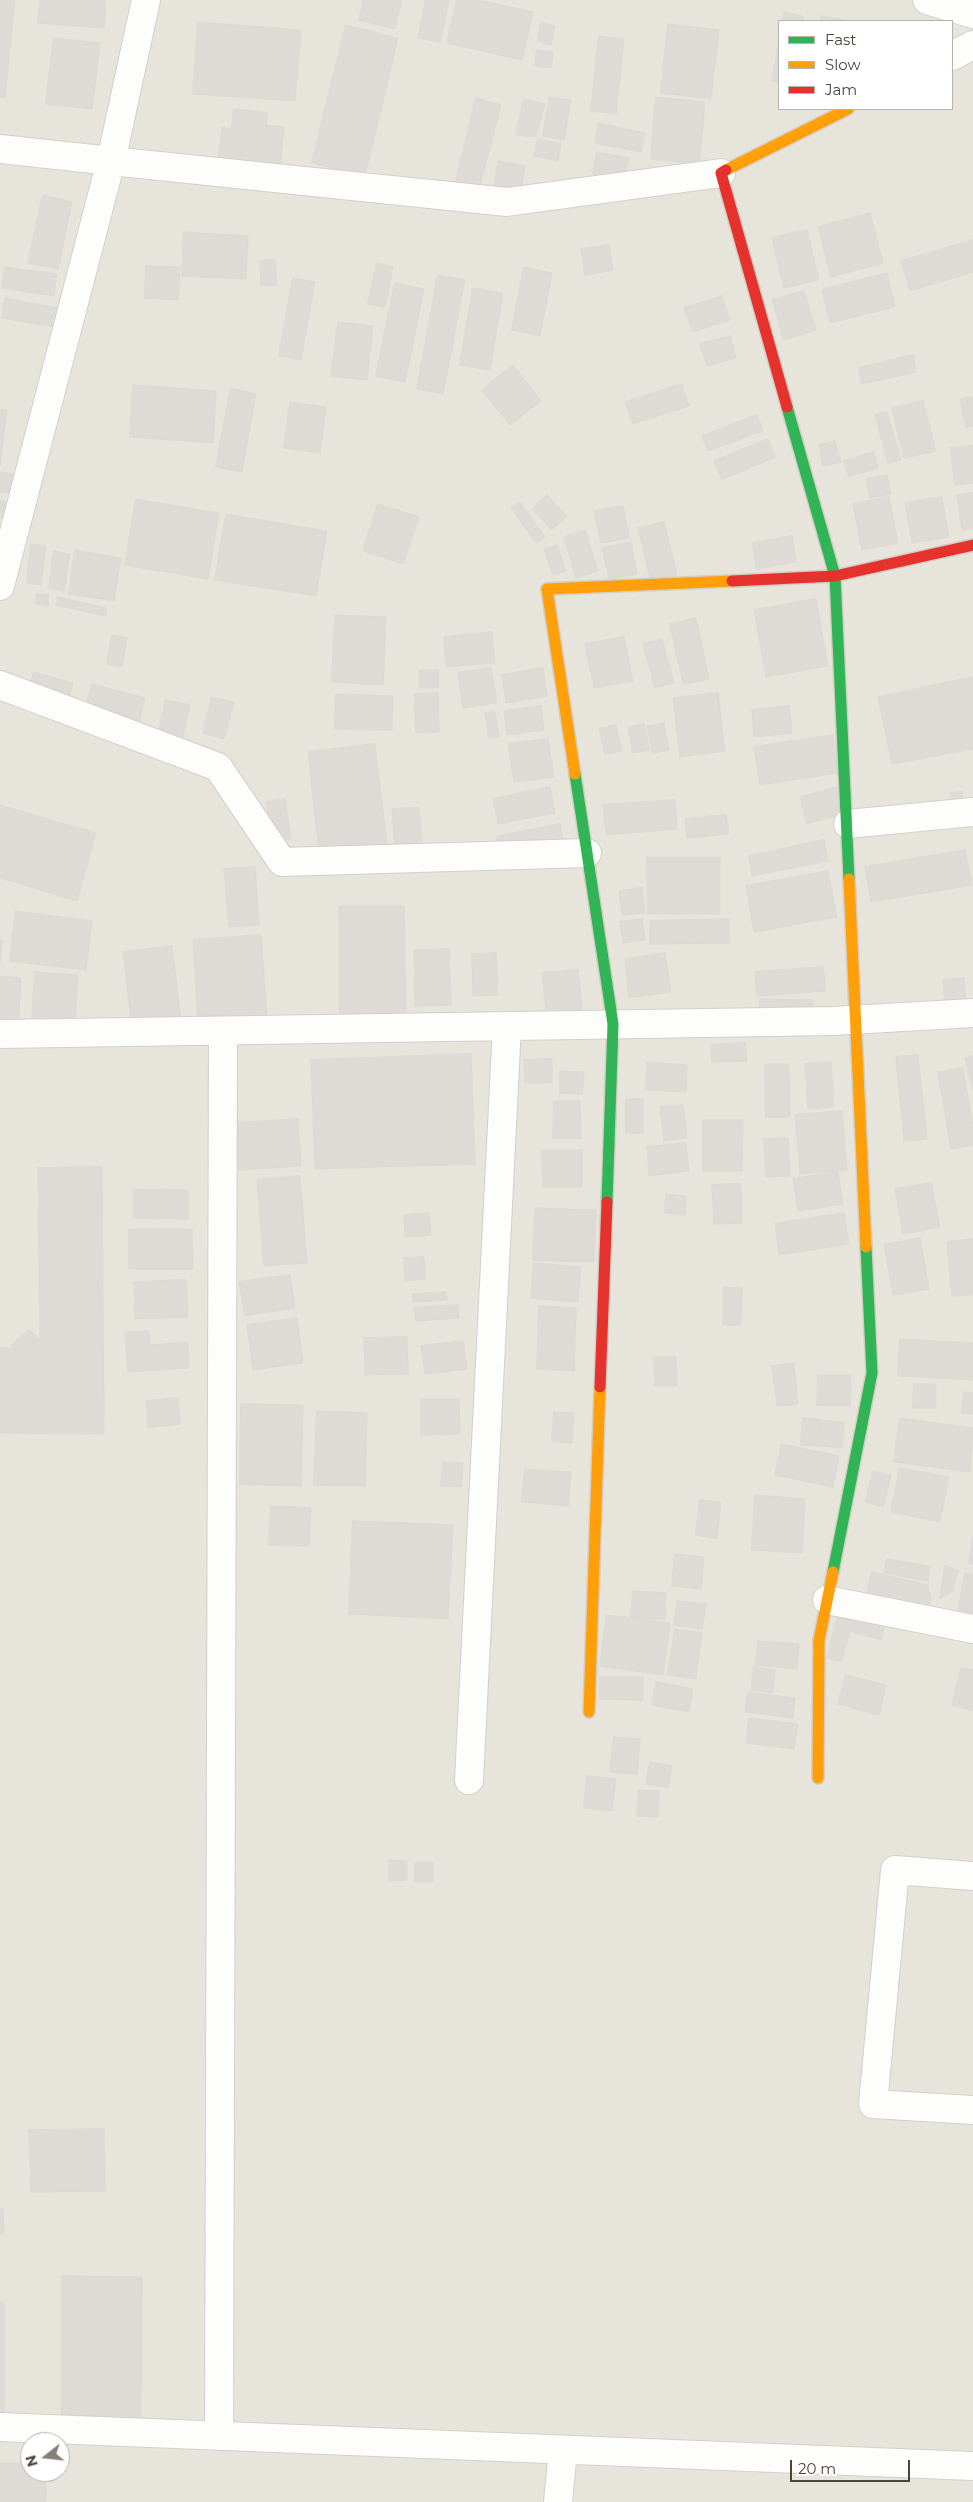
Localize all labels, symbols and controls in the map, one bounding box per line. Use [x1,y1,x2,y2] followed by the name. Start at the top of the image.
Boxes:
[778,20,953,110] legend
[825,30,856,49] text: Fast
[825,55,861,74] text: Slow
[825,80,857,99] text: Jam
[20,2432,70,2482] north arrow
[793,2450,913,2482] scale bar
[21,2453,42,2469] text: N
[798,2459,836,2478] text: 20 m

